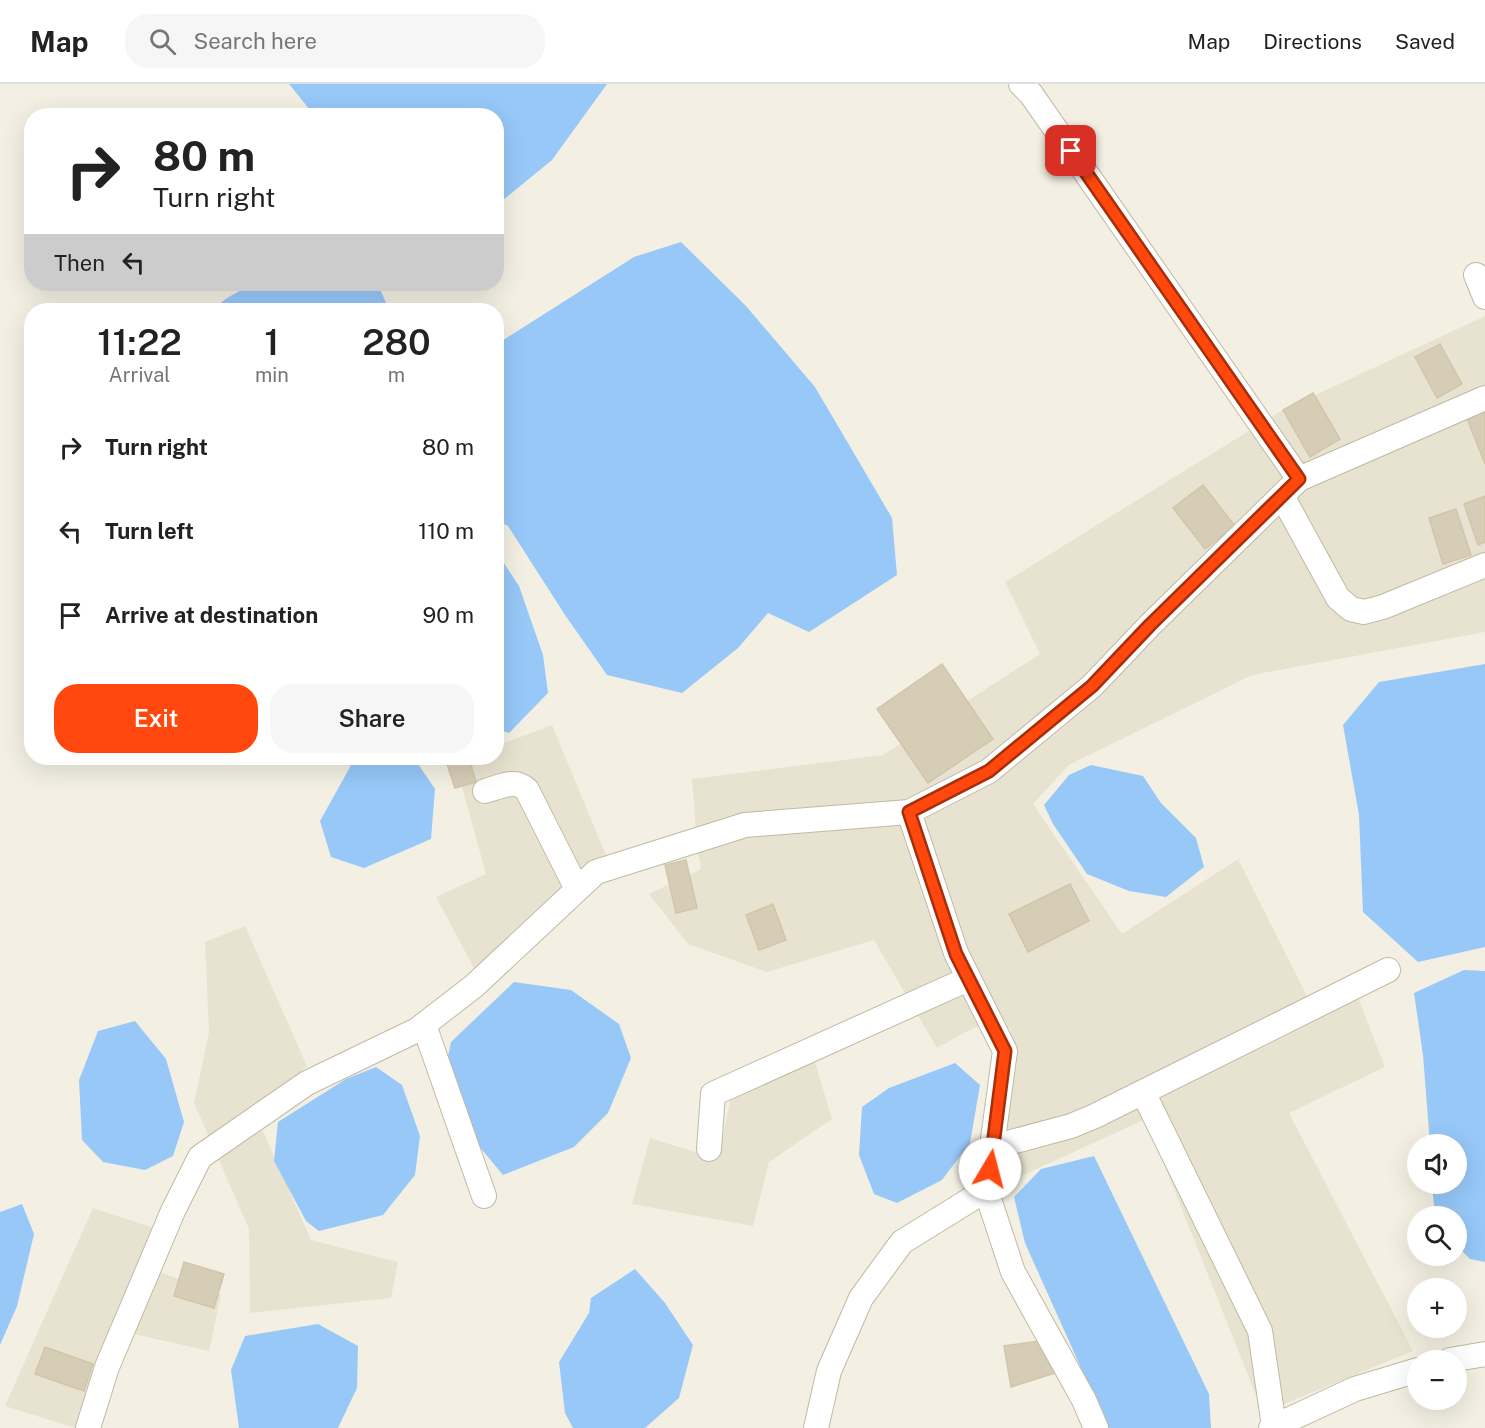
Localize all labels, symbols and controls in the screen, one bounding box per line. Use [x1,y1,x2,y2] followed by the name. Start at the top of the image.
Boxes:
[125,14,545,68] search box
[30,25,89,58] text: Map
[146,25,179,58] icon: search
[194,28,317,54] text: Search here
[1188,29,1230,54] text: Map
[1263,29,1362,54] text: Directions
[1395,29,1455,54] text: Saved
[1045,125,1096,176] pin
[153,131,255,180] text: 80 m
[54,132,132,210] icon: right
[1054,134,1087,167] icon: arrive
[153,181,276,213] text: Turn right
[117,246,150,279] icon: left
[54,250,105,276] text: Then
[97,321,182,363] text: 11:22
[264,321,279,363] text: 1
[362,321,431,363] text: 280
[109,363,170,387] text: Arrival
[255,363,289,387] text: min
[388,363,405,387] text: m
[54,431,87,464] icon: right
[105,434,208,460] text: Turn right
[422,434,474,460] text: 80 m
[54,515,87,548] icon: left
[105,518,194,544] text: Turn left
[418,518,474,544] text: 110 m
[54,599,87,632] icon: arrive
[105,602,318,628] text: Arrive at destination
[423,602,474,628] text: 90 m
[54,684,258,753] button: Exit
[270,684,474,753] button: Share
[1407,1134,1467,1410] map controls
[1407,1134,1467,1194] button: sound
[958,1137,1022,1201] position arrow
[1407,1206,1467,1266] button: search
[1407,1278,1467,1338] button: +
[1407,1350,1467,1410] button: −

